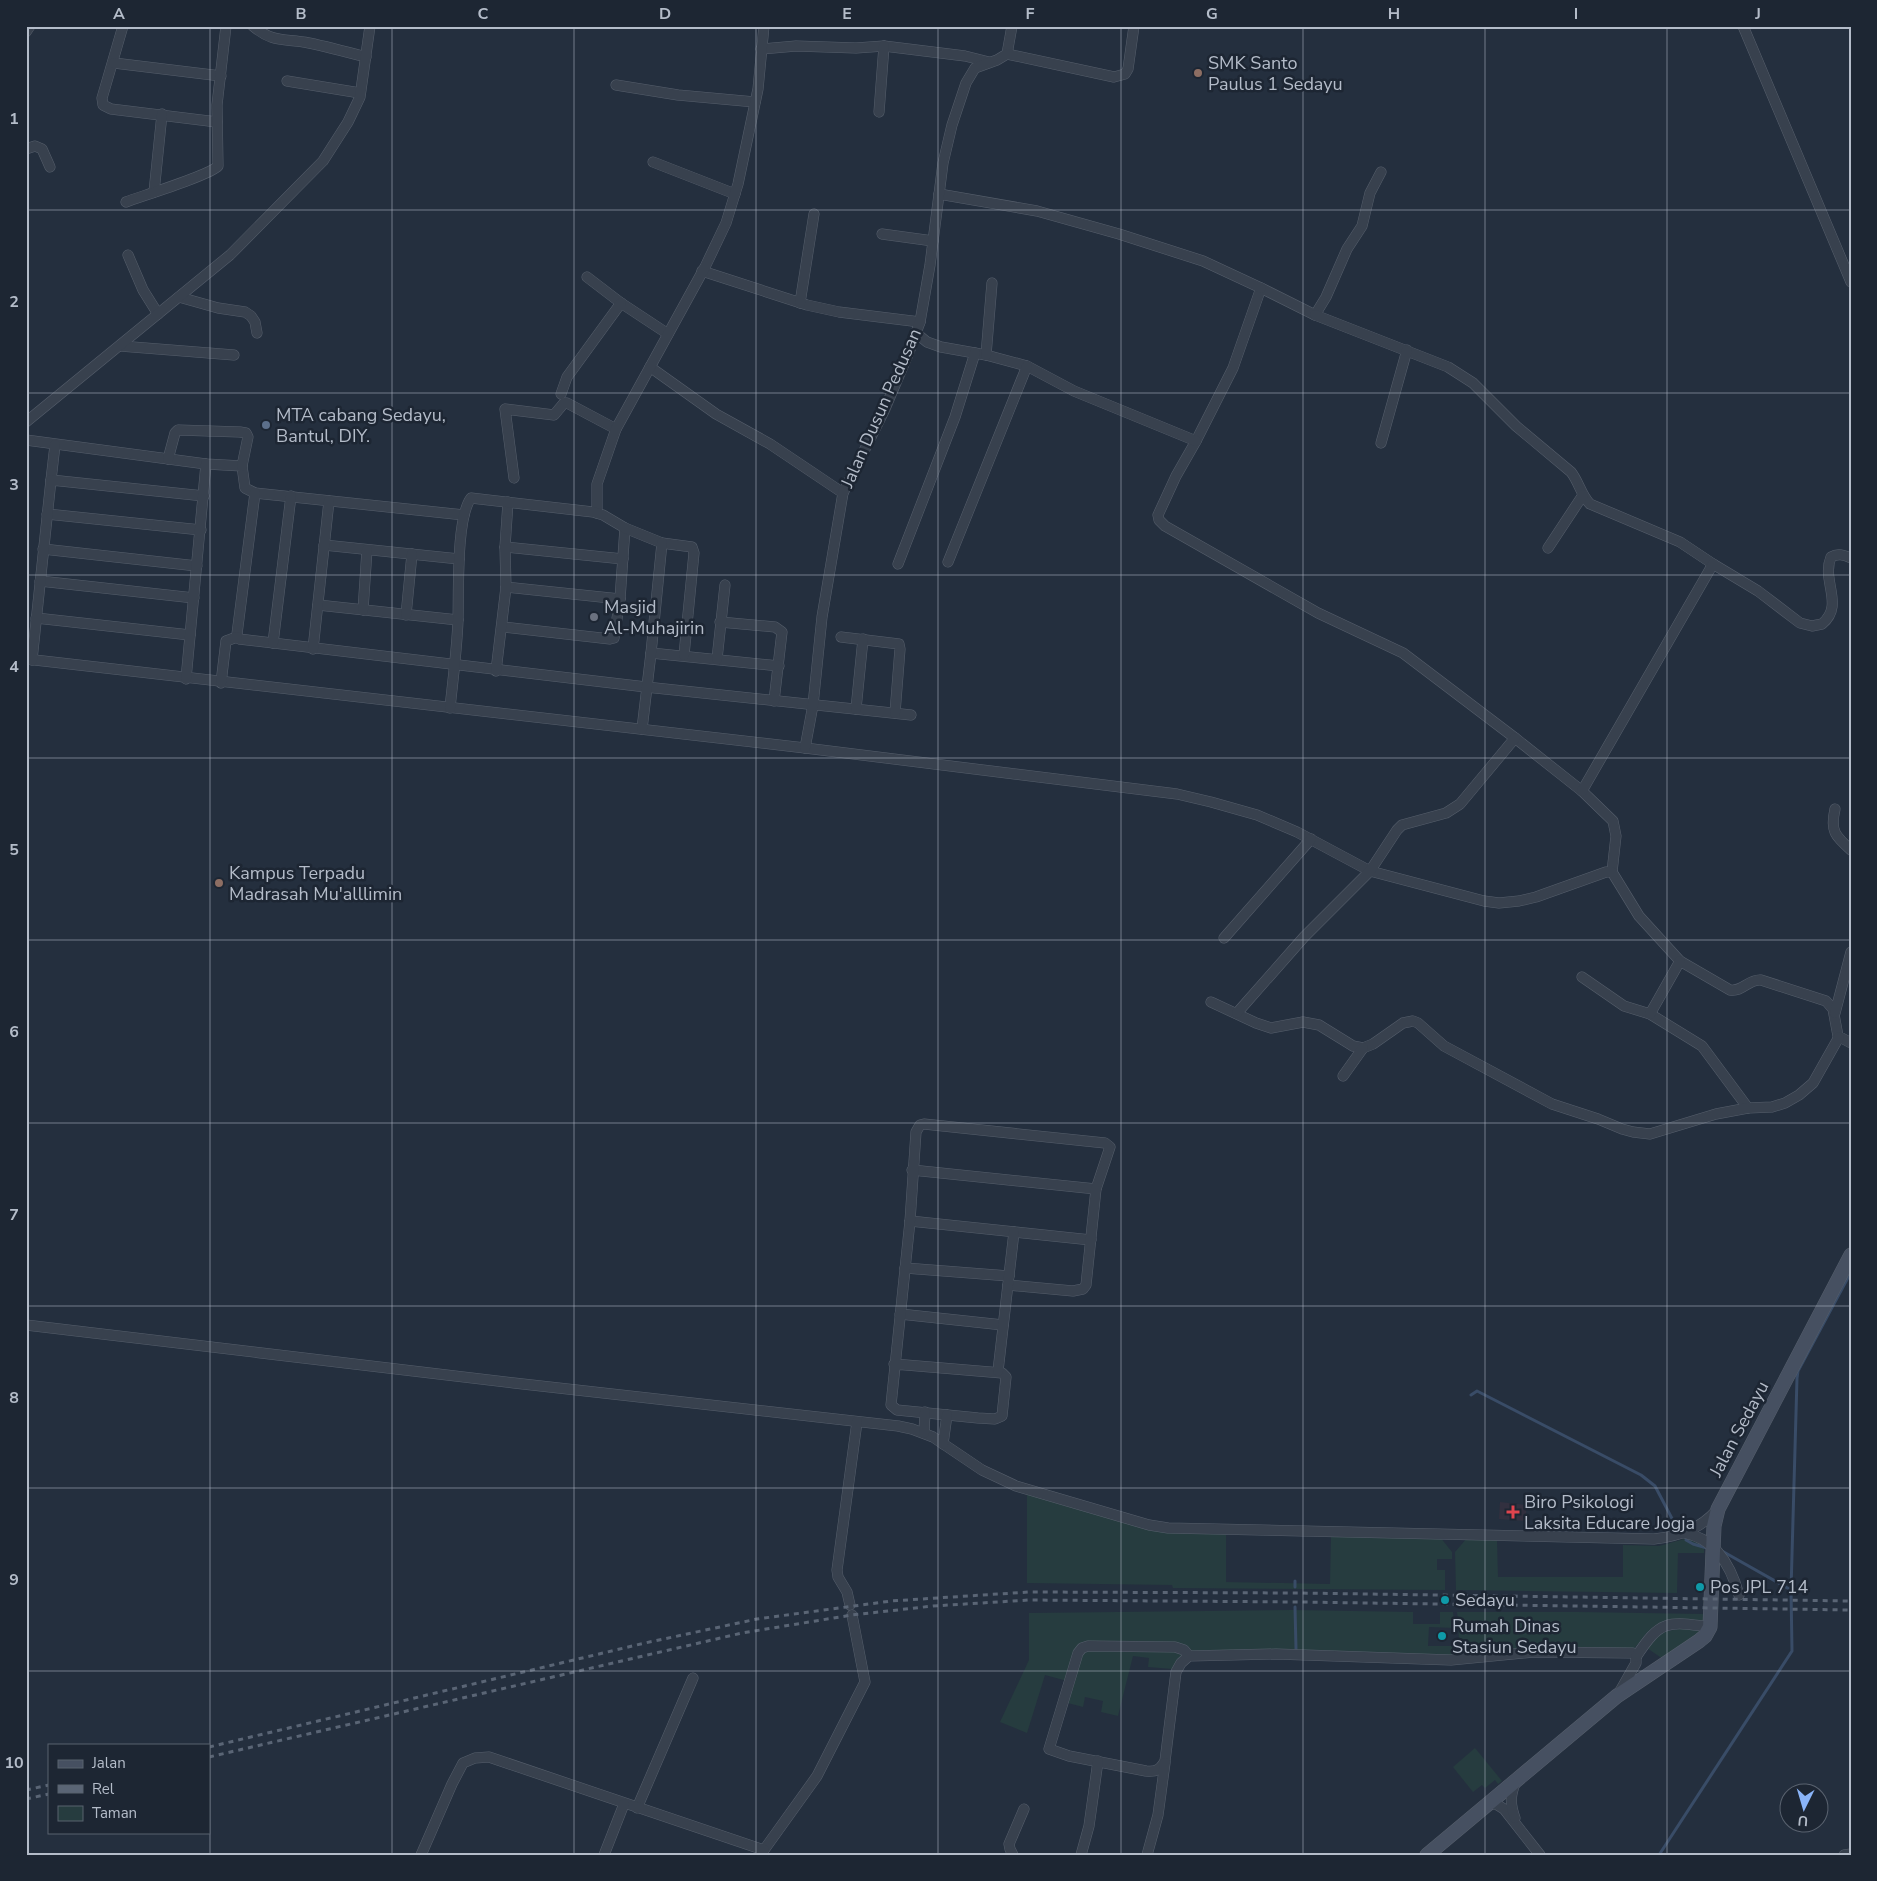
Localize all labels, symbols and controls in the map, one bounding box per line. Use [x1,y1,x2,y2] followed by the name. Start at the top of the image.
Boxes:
[113,3,125,25] text: A
[295,3,307,25] text: B
[478,3,489,25] text: C
[659,3,671,25] text: D
[842,3,852,25] text: E
[1026,3,1035,25] text: F
[1206,3,1218,25] text: G
[1388,3,1400,25] text: H
[1574,3,1578,25] text: I
[1754,3,1761,25] text: J
[1208,51,1343,96] place label: SMK Santo Paulus 1 Sedayu
[1192,67,1204,79] marker: SMK Santo Paulus 1 Sedayu
[9,108,19,130] text: 1
[9,291,19,313] text: 2
[835,325,927,492] street label: Jalan Dusun Pedusan
[276,403,446,448] place label: MTA cabang Sedayu, Bantul, DIY.
[260,419,272,431] marker: MTA cabang Sedayu, Bantul, DIY.
[9,474,19,496] text: 3
[604,595,704,640] place label: Masjid Al-Muhajirin
[588,611,600,623] marker: Masjid Al-Muhajirin
[9,656,19,678] text: 4
[9,839,19,861] text: 5
[229,861,402,906] place label: Kampus Terpadu Madrasah Mu'alllimin
[213,877,225,889] marker: Kampus Terpadu Madrasah Mu'alllimin
[9,1021,19,1043] text: 6
[9,1204,19,1226] text: 7
[1703,1377,1774,1482] street label: Jalan Sedayu
[9,1387,19,1409] text: 8
[1524,1490,1695,1535] place label: Biro Psikologi Laksita Educare Jogja
[1506,1505,1520,1519] marker: Biro Psikologi Laksita Educare Jogja
[9,1569,19,1591] text: 9
[1710,1575,1809,1599] place label: Pos JPL 714
[1694,1581,1706,1593] marker: Pos JPL 714
[1455,1588,1515,1612] place label: Sedayu
[1439,1594,1451,1606] marker: Sedayu
[1452,1614,1577,1659] place label: Rumah Dinas Stasiun Sedayu
[1436,1630,1448,1642] marker: Rumah Dinas Stasiun Sedayu
[48,1744,210,1834] legend
[4,1752,24,1774] text: 10
[91,1753,126,1773] text: Jalan
[92,1779,115,1799] text: Rel
[1780,1784,1830,1834] north arrow
[92,1803,137,1823] text: Taman
[1797,1811,1809,1830] text: U

